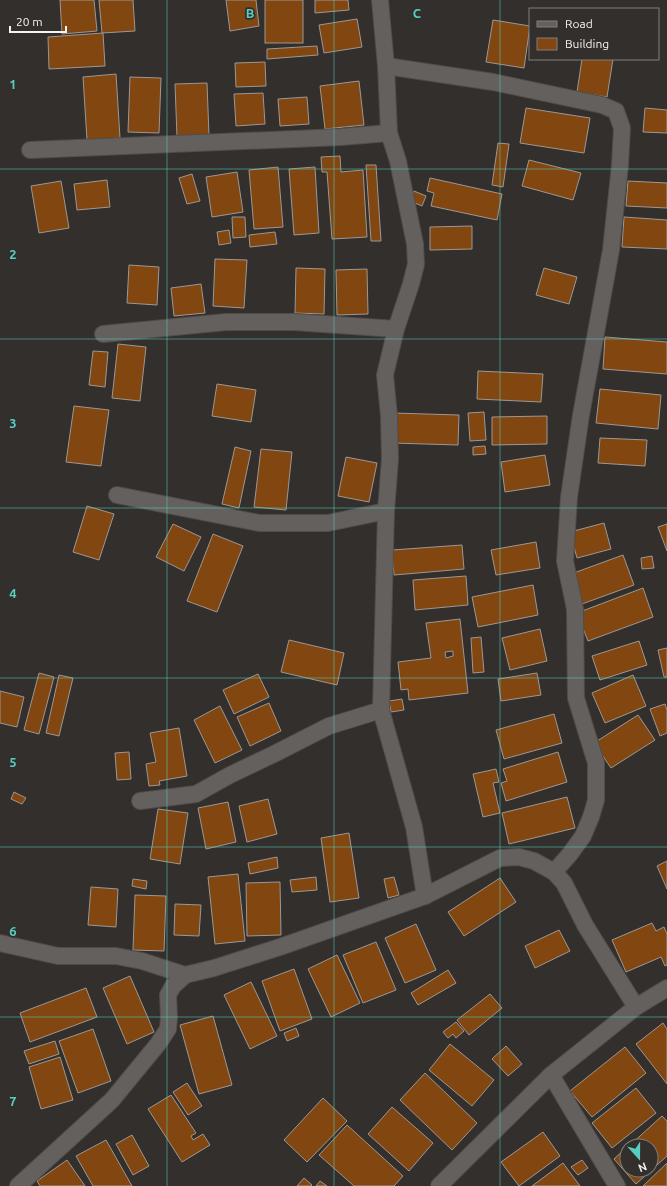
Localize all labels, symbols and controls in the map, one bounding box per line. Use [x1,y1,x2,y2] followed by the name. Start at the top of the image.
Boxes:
[246,6,255,20] text: B
[413,6,422,20] text: C
[10,8,66,34] scale bar
[529,8,659,60] legend
[16,15,43,28] text: 20 m
[565,17,593,30] text: Road
[565,37,609,50] text: Building
[9,77,17,91] text: 1
[9,247,17,261] text: 2
[9,416,17,430] text: 3
[9,586,17,600] text: 4
[9,755,17,769] text: 5
[9,924,17,938] text: 6
[9,1094,17,1108] text: 7
[619,1138,659,1178] north arrow
[637,1160,649,1174] text: N

